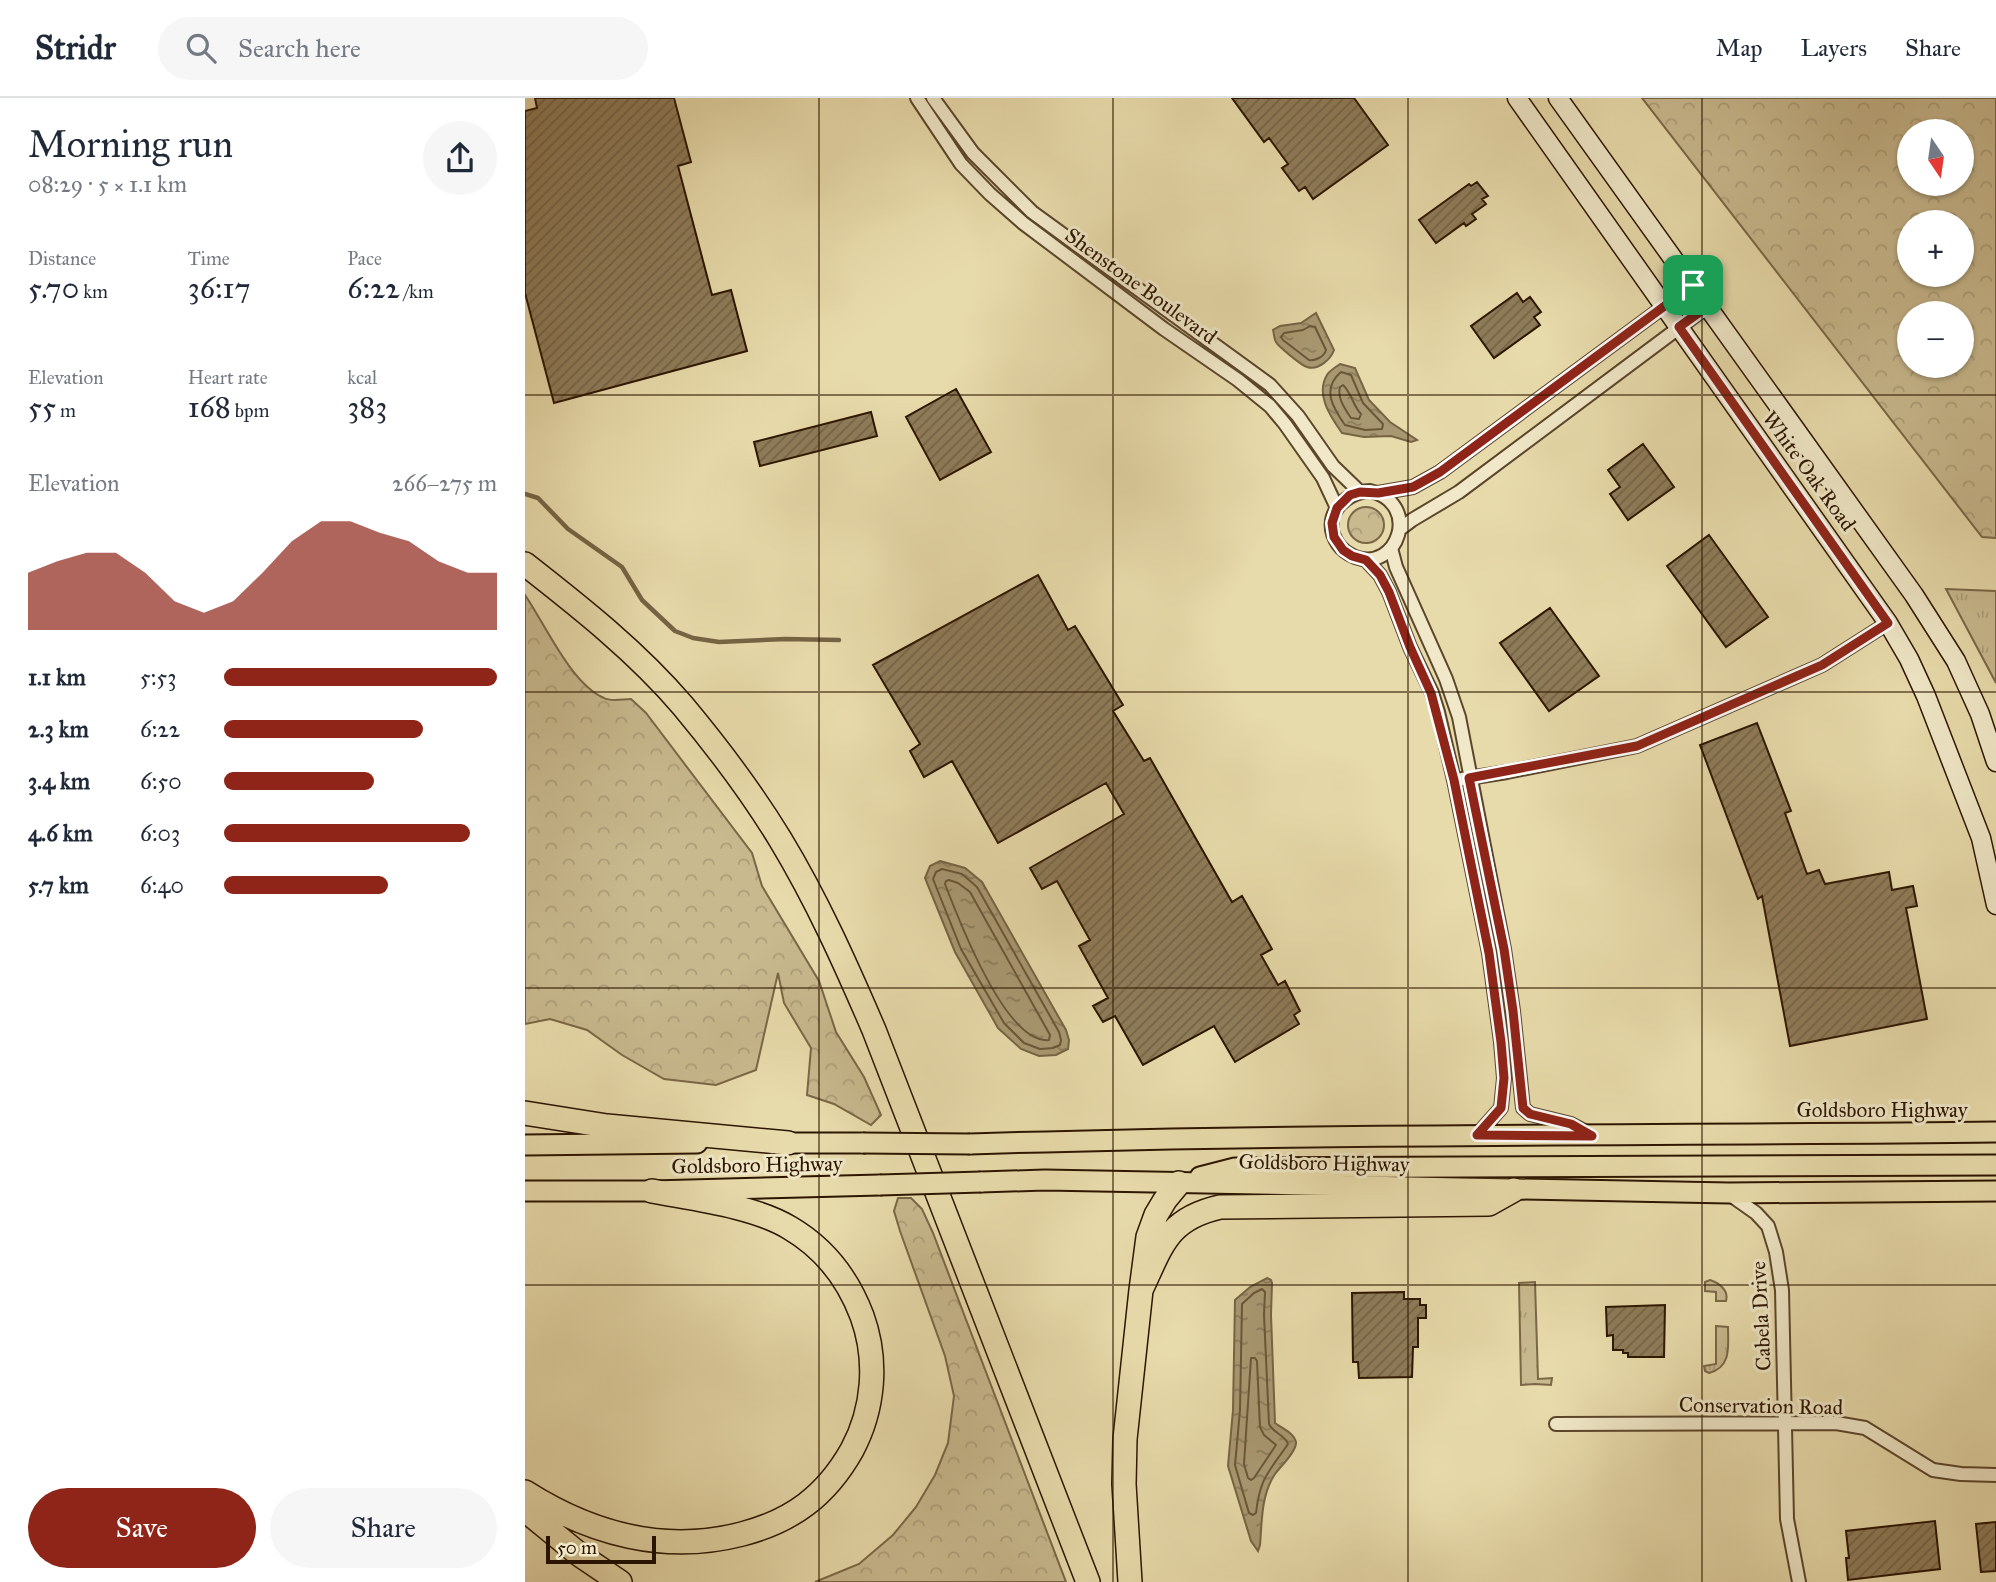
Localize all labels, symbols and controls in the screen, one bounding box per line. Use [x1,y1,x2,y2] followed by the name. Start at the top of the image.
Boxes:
[158,17,648,80] search box
[35,28,116,68] text: Stridr
[182,29,220,67] icon: search
[238,32,361,64] text: Search here
[1716,33,1763,63] text: Map
[1801,33,1867,63] text: Layers
[1905,33,1961,63] text: Share
[1897,119,1974,196] north arrow
[1897,119,1974,378] map controls
[28,121,233,167] text: Morning run
[423,121,497,195] button: share
[28,170,187,198] text: 08:29 · 5 × 1.1 km
[1897,210,1974,287] button: +
[1060,222,1222,350] street label: Shenstone Boulevard
[28,247,96,270] text: Distance
[188,247,230,270] text: Time
[347,247,382,270] text: Pace
[1663,255,1723,315] pin
[1674,266,1712,304] icon: arrive
[28,270,79,306] text: 5.70
[188,270,250,306] text: 36:17
[347,270,400,306] text: 6:22
[79,280,108,303] text: km
[400,280,434,303] text: /km
[1897,301,1974,378] button: −
[28,366,103,389] text: Elevation
[188,366,268,389] text: Heart rate
[347,366,377,389] text: kcal
[28,389,56,425] text: 55
[188,389,231,425] text: 168
[347,389,387,425] text: 383
[56,399,76,422] text: m
[231,399,269,422] text: bpm
[1757,406,1862,536] street label: White Oak Road
[28,469,119,497] text: Elevation
[392,469,497,497] text: 266–275 m
[28,663,86,691] text: 1.1 km
[140,663,176,691] text: 5:53
[28,715,89,743] text: 2.3 km
[140,715,180,743] text: 6:22
[28,767,90,795] text: 3.4 km
[140,767,182,795] text: 6:50
[28,819,93,847] text: 4.6 km
[140,819,180,847] text: 6:03
[28,871,89,899] text: 5.7 km
[140,871,184,899] text: 6:40
[1796,1097,1969,1123] street label: Goldsboro Highway
[1238,1149,1411,1178] street label: Goldsboro Highway
[671,1150,844,1179] street label: Goldsboro Highway
[1745,1260,1777,1371] street label: Cabela Drive
[1679,1392,1844,1420] street label: Conservation Road
[28,1488,256,1568] button: Save
[270,1488,497,1568] button: Share
[546,1533,656,1565] scale bar
[557,1536,597,1559] text: 50 m

